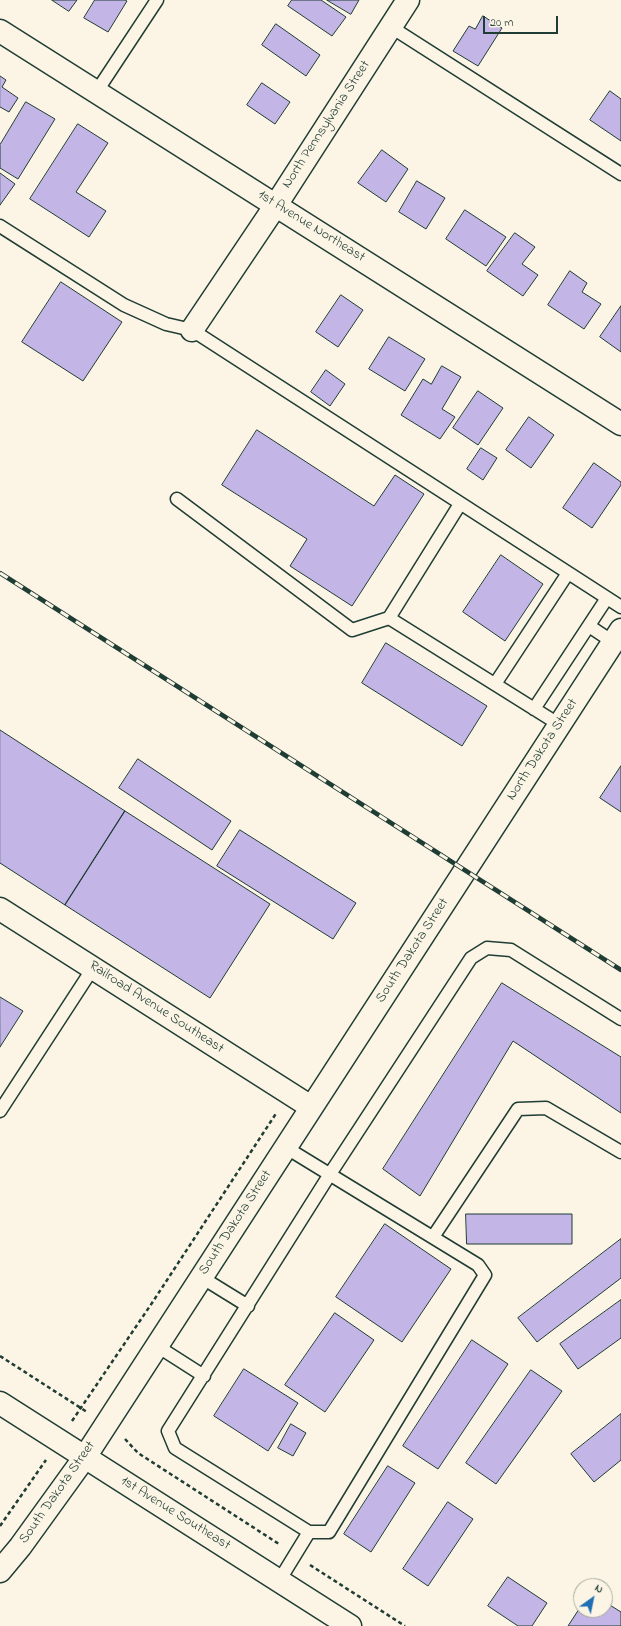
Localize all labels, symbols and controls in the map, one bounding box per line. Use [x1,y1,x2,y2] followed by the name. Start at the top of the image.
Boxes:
[485,8,560,34] scale bar
[490,14,513,32] text: 20 m
[279,58,375,192] street label: North Pennsylvania Street
[254,187,368,267] street label: 1st Avenue Northeast
[504,696,582,804] street label: North Dakota Street
[373,896,453,1006] street label: South Dakota Street
[85,958,227,1058] street label: Railroad Avenue Southeast
[196,1168,276,1278] street label: South Dakota Street
[16,1438,100,1548] street label: South Dakota Street
[117,1473,233,1555] street label: 1st Avenue Southeast
[573,1578,613,1618] north arrow
[592,1580,606,1598] text: N

